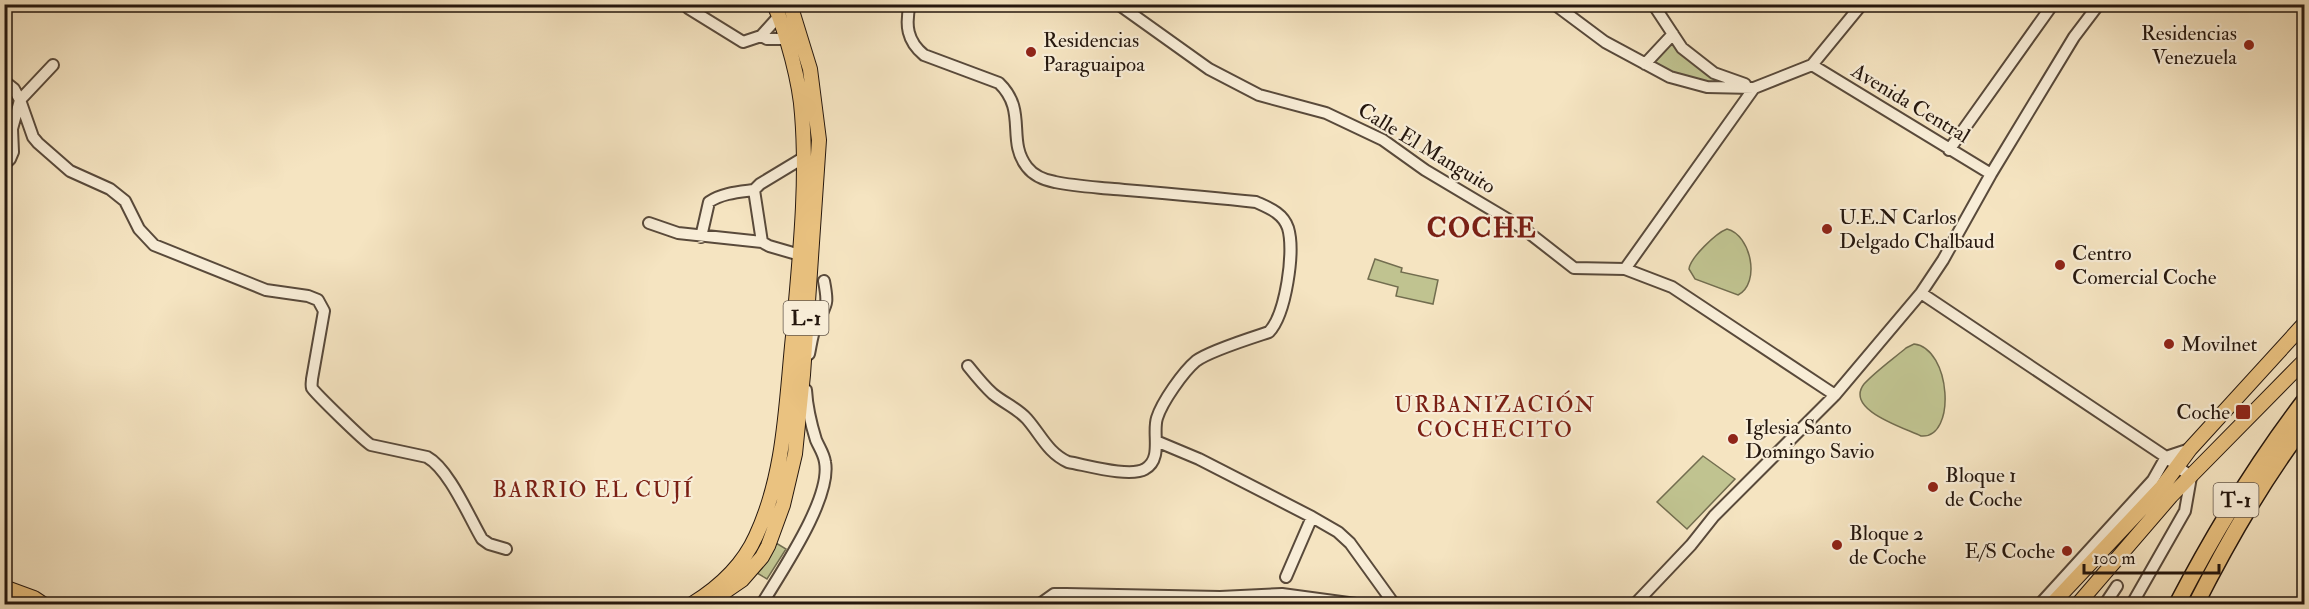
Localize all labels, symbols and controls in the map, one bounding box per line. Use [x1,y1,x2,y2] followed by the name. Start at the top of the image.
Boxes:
[2141,20,2237,71] place label: Residencias Venezuela
[1043,27,1145,78] place label: Residencias Paraguaipoa
[2242,38,2256,52] marker: Residencias Venezuela
[1024,45,1038,59] marker: Residencias Paraguaipoa
[1846,57,1976,150] street label: Avenida Central
[1353,97,1501,200] street label: Calle El Manguito
[1839,204,1995,255] place label: U.E.N Carlos Delgado Chalbaud
[1427,212,1537,245] district label: COCHE
[1820,222,1834,236] marker: U.E.N Carlos Delgado Chalbaud
[2072,240,2217,291] place label: Centro Comercial Coche
[2053,258,2067,272] marker: Centro Comercial Coche
[784,301,828,335] road number: L-1
[2181,331,2257,358] place label: Movilnet
[2162,337,2176,351] marker: Movilnet
[1394,390,1596,444] district label: URBANIZACIÓN COCHECITO
[2176,399,2230,426] place label: Coche
[2234,403,2252,421] marker: Coche
[1745,414,1874,465] place label: Iglesia Santo Domingo Savio
[1726,432,1740,446] marker: Iglesia Santo Domingo Savio
[1945,462,2023,513] place label: Bloque 1 de Coche
[493,476,693,504] district label: BARRIO EL CUJÍ
[1926,480,1940,494] marker: Bloque 1 de Coche
[2214,483,2258,517] road number: T-1
[1849,520,1927,571] place label: Bloque 2 de Coche
[2084,537,2219,575] scale bar
[1830,538,1844,552] marker: Bloque 2 de Coche
[1965,538,2055,565] place label: E/S Coche
[2060,544,2074,558] marker: E/S Coche
[2093,547,2136,570] text: 100 m

